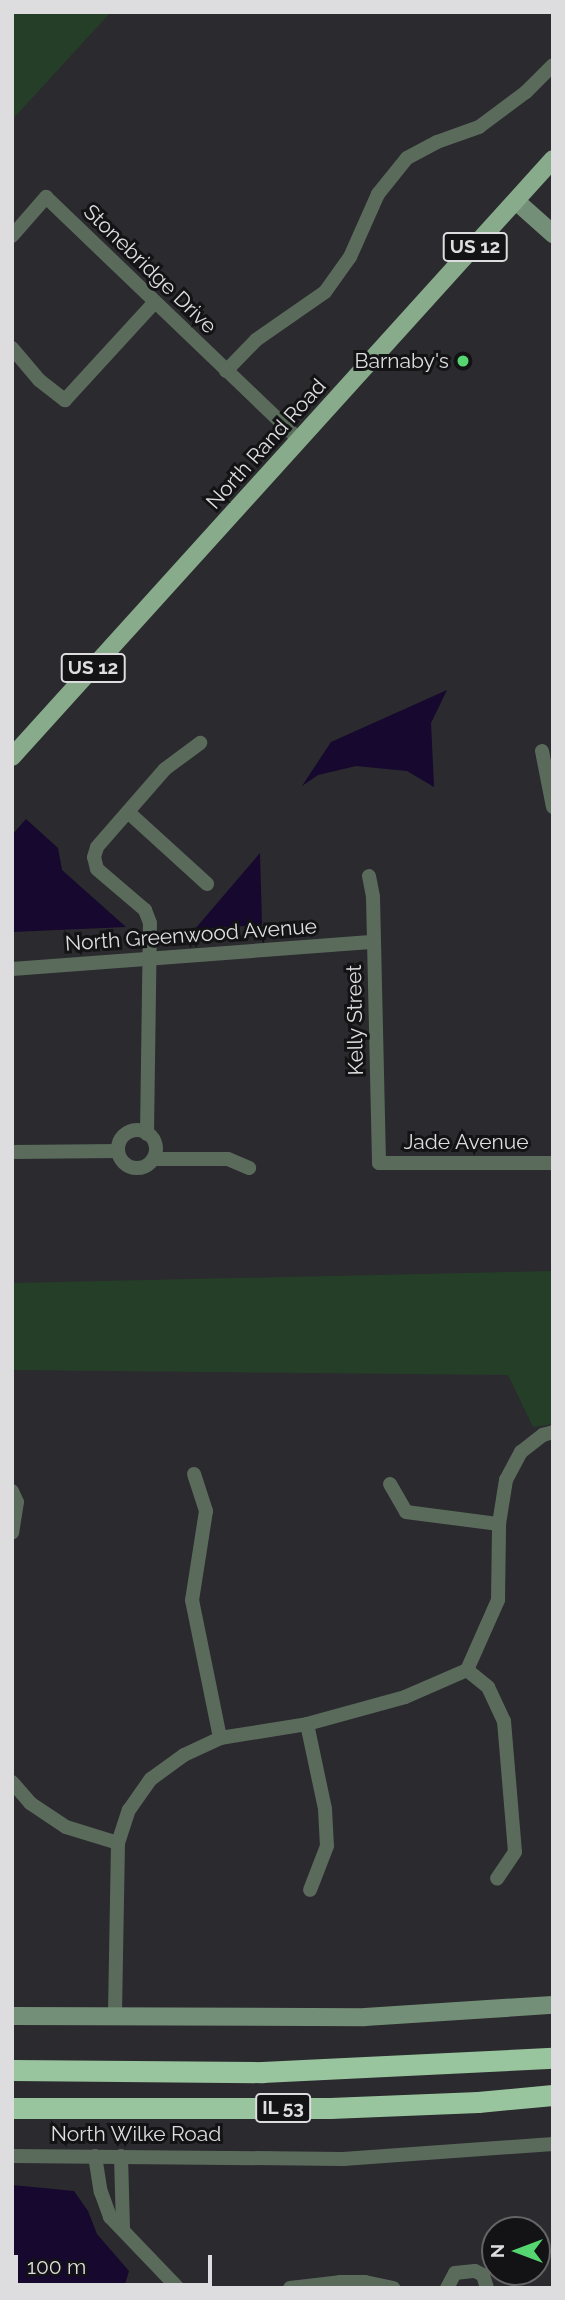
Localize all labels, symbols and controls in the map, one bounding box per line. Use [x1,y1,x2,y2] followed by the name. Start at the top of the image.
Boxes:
[78,199,222,339] street label: Stonebridge Drive
[442,232,508,262] road number: US 12
[354,348,449,374] place label: Barnaby's
[455,353,471,369] marker: Barnaby's
[201,374,331,514] street label: North Rand Road
[60,652,126,684] road number: US 12
[64,914,318,956] street label: North Greenwood Avenue
[341,964,369,1076] street label: Kelly Street
[403,1129,529,1155] street label: Jade Avenue
[253,2092,313,2124] road number: IL 53
[50,2121,222,2147] street label: North Wilke Road
[481,2216,551,2286] north arrow
[18,2240,215,2284] scale bar
[486,2244,508,2258] text: N
[27,2254,86,2279] text: 100 m

